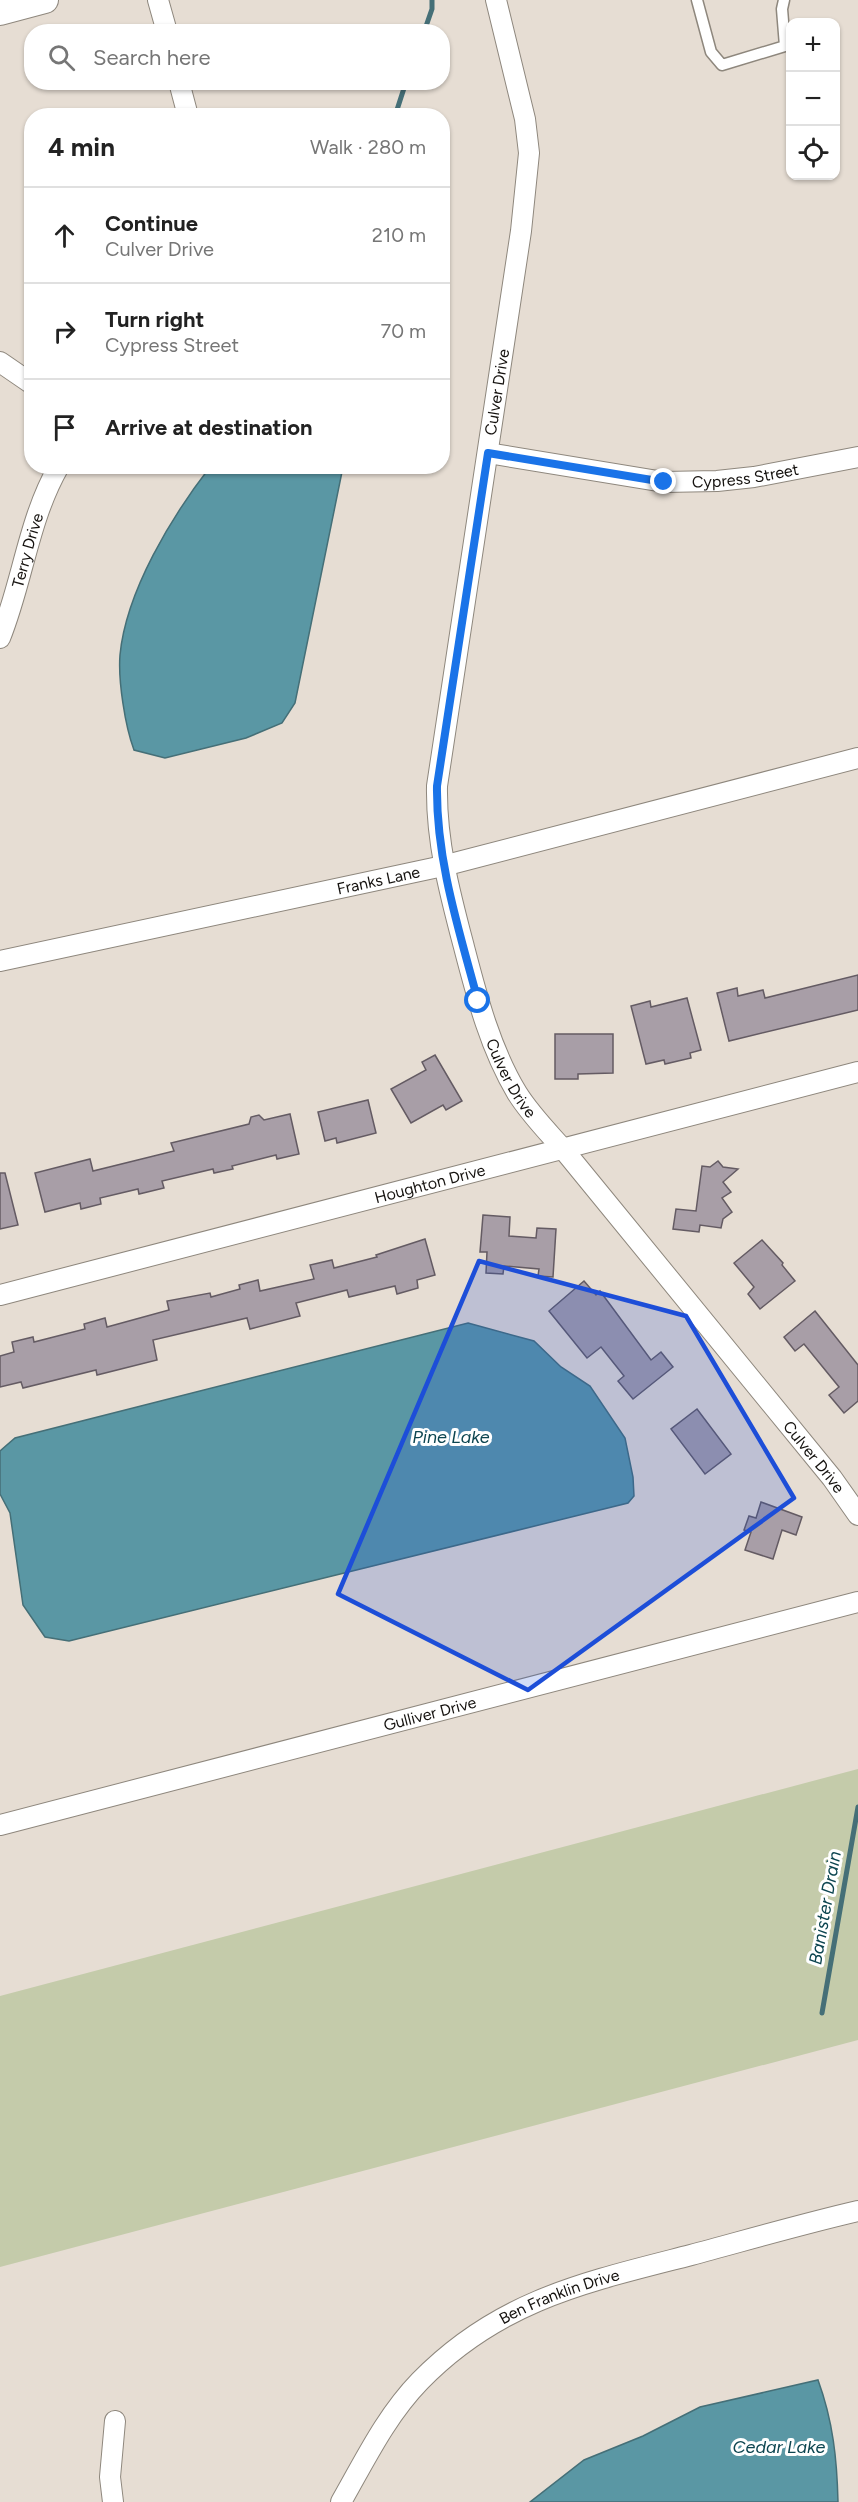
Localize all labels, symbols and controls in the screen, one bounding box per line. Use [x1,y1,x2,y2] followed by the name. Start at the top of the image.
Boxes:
[786,18,840,180] map controls
[786,18,840,72] button: +
[24,24,450,90] search box
[45,41,78,74] icon: search
[93,44,211,71] text: Search here
[786,72,840,126] button: −
[786,126,840,180] button: locate
[48,131,115,163] text: 4 min
[310,135,426,159] text: Walk · 280 m
[105,210,198,237] text: Continue
[48,219,81,252] icon: ahead
[372,223,426,247] text: 210 m
[105,237,214,261] text: Culver Drive
[105,306,204,333] text: Turn right
[48,315,81,348] icon: right
[380,319,426,343] text: 70 m
[105,333,239,357] text: Cypress Street
[481,347,513,437] street label: Culver Drive
[48,411,81,444] icon: arrive
[105,414,313,441] text: Arrive at destination
[692,459,800,491] street label: Cypress Street
[650,468,676,494] route end
[8,510,47,590] street label: Terry Drive
[335,862,422,898] street label: Franks Lane
[464,987,490,1013] route start
[482,1036,541,1121] street label: Culver Drive
[372,1160,487,1207] street label: Houghton Drive
[779,1417,849,1497] street label: Culver Drive
[412,1426,490,1448] water label: Pine Lake
[381,1692,478,1734] street label: Gulliver Drive
[804,1850,846,1966] water label: Banister Drain
[496,2265,622,2328] street label: Ben Franklin Drive
[733,2436,826,2458] water label: Cedar Lake

